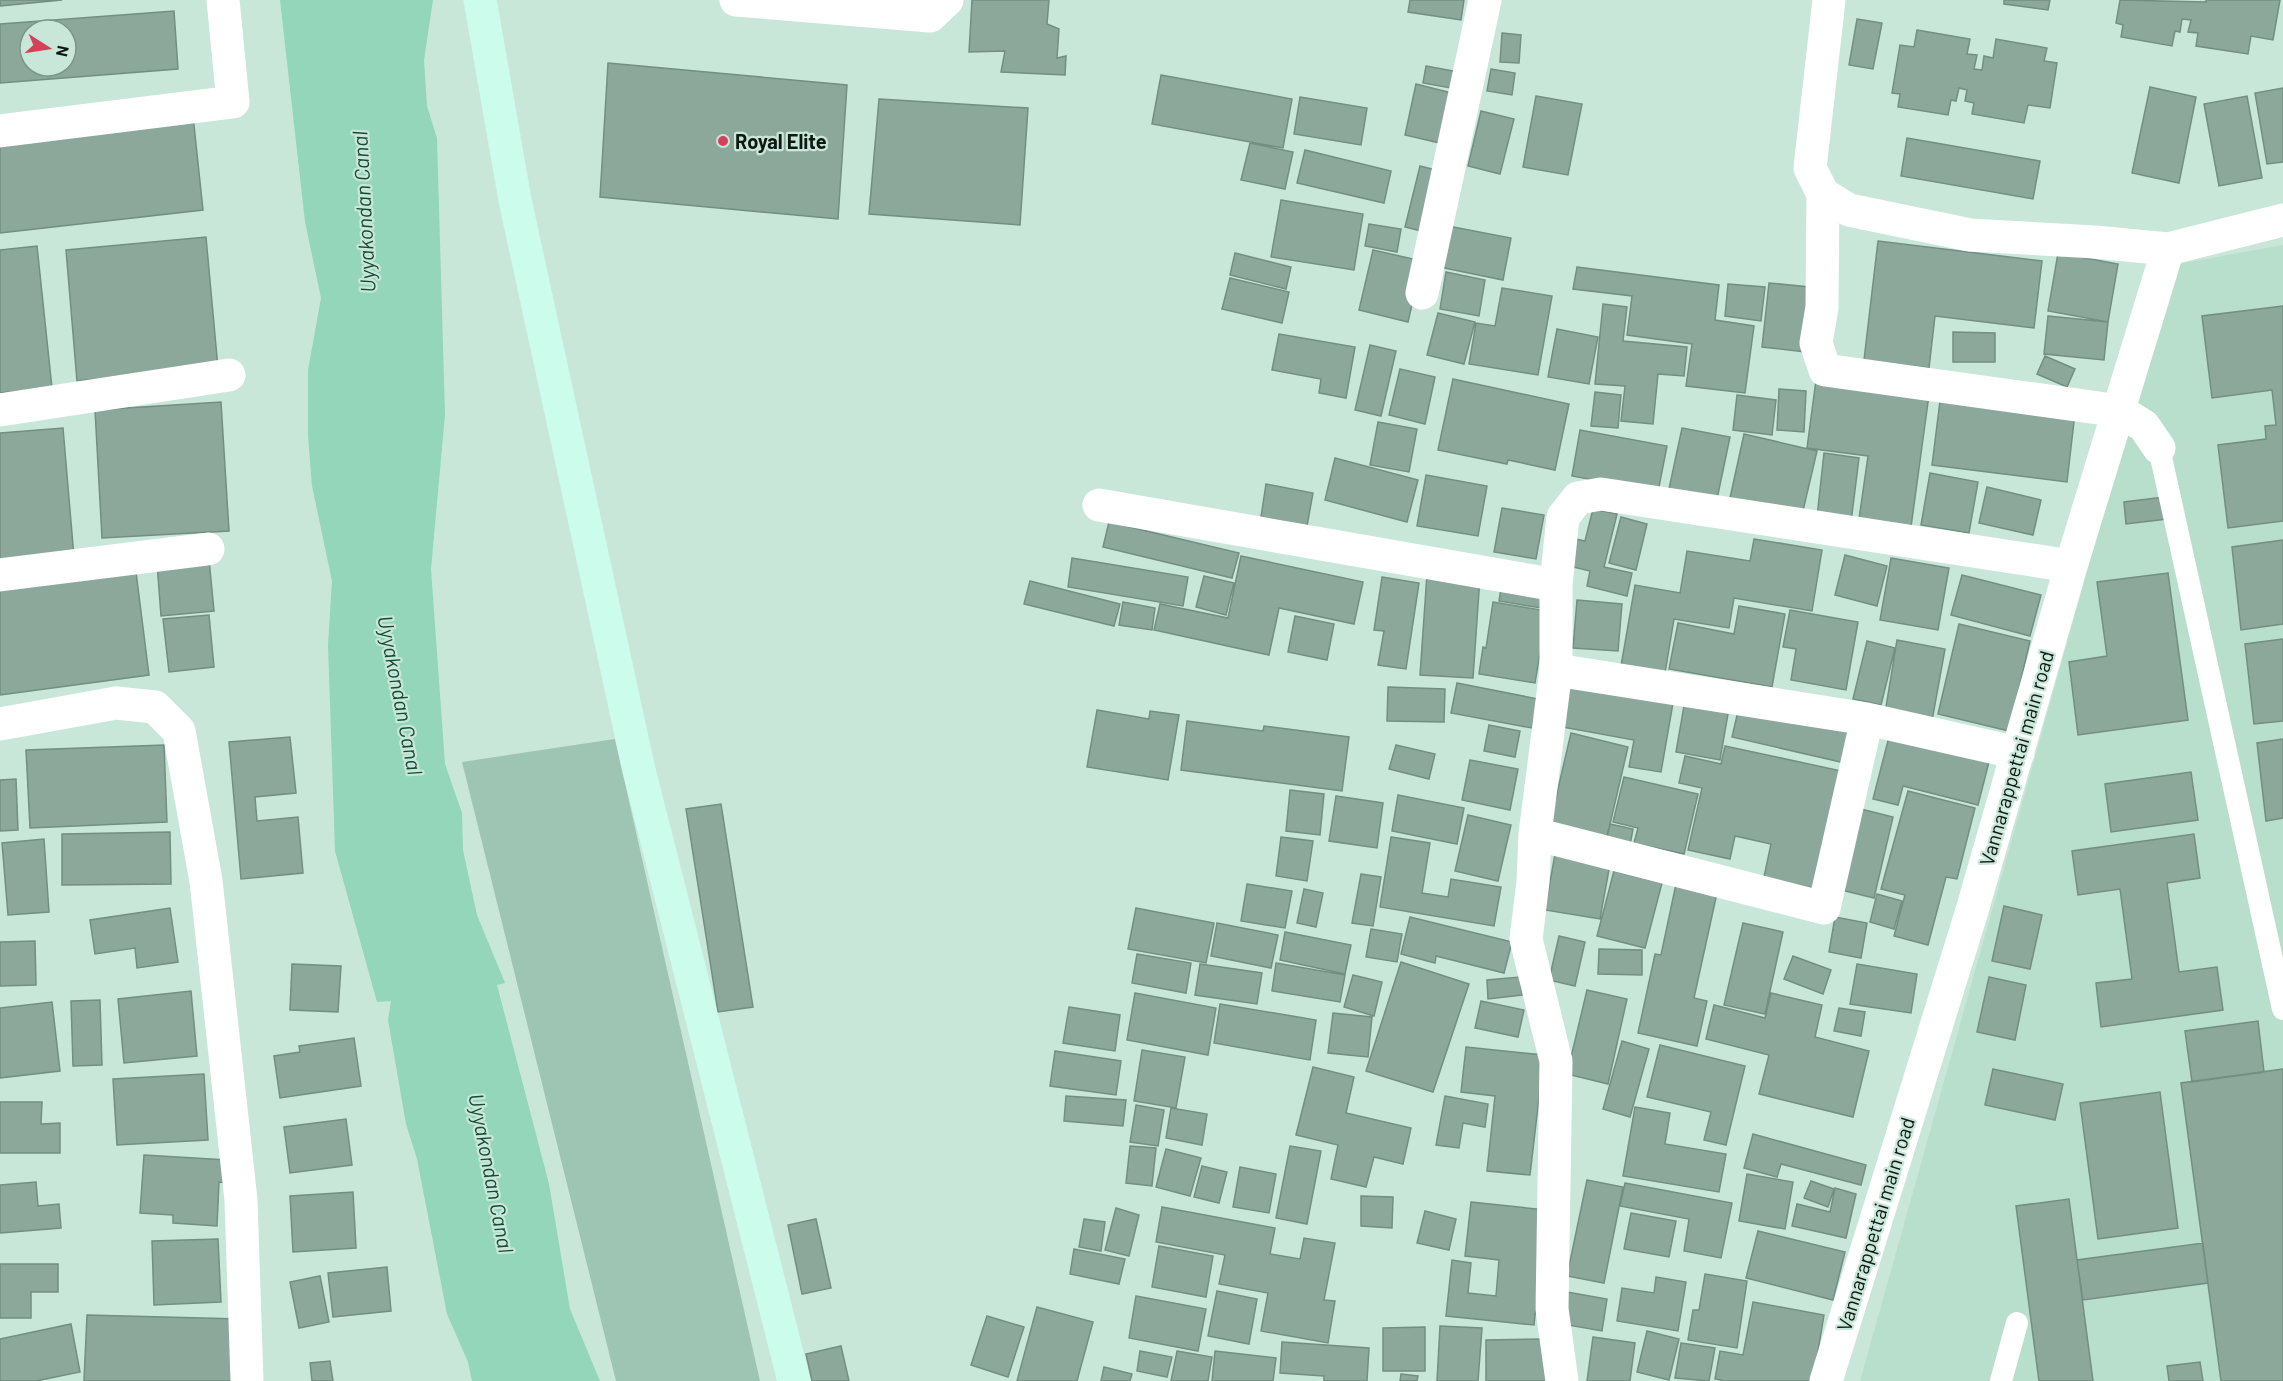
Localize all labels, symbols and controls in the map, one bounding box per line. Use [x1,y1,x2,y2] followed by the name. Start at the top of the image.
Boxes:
[18,18,78,78] north arrow
[53,44,74,58] text: N
[735,129,827,153] place label: Royal Elite
[346,130,380,293] water label: Uyyakondan Canal
[716,134,730,148] marker: Royal Elite
[373,613,429,777] water label: Uyyakondan Canal
[1974,648,2058,868] street label: Vannarappettai main road
[464,1091,520,1255] water label: Uyyakondan Canal
[1831,1114,1919,1334] street label: Vannarappettai main road

